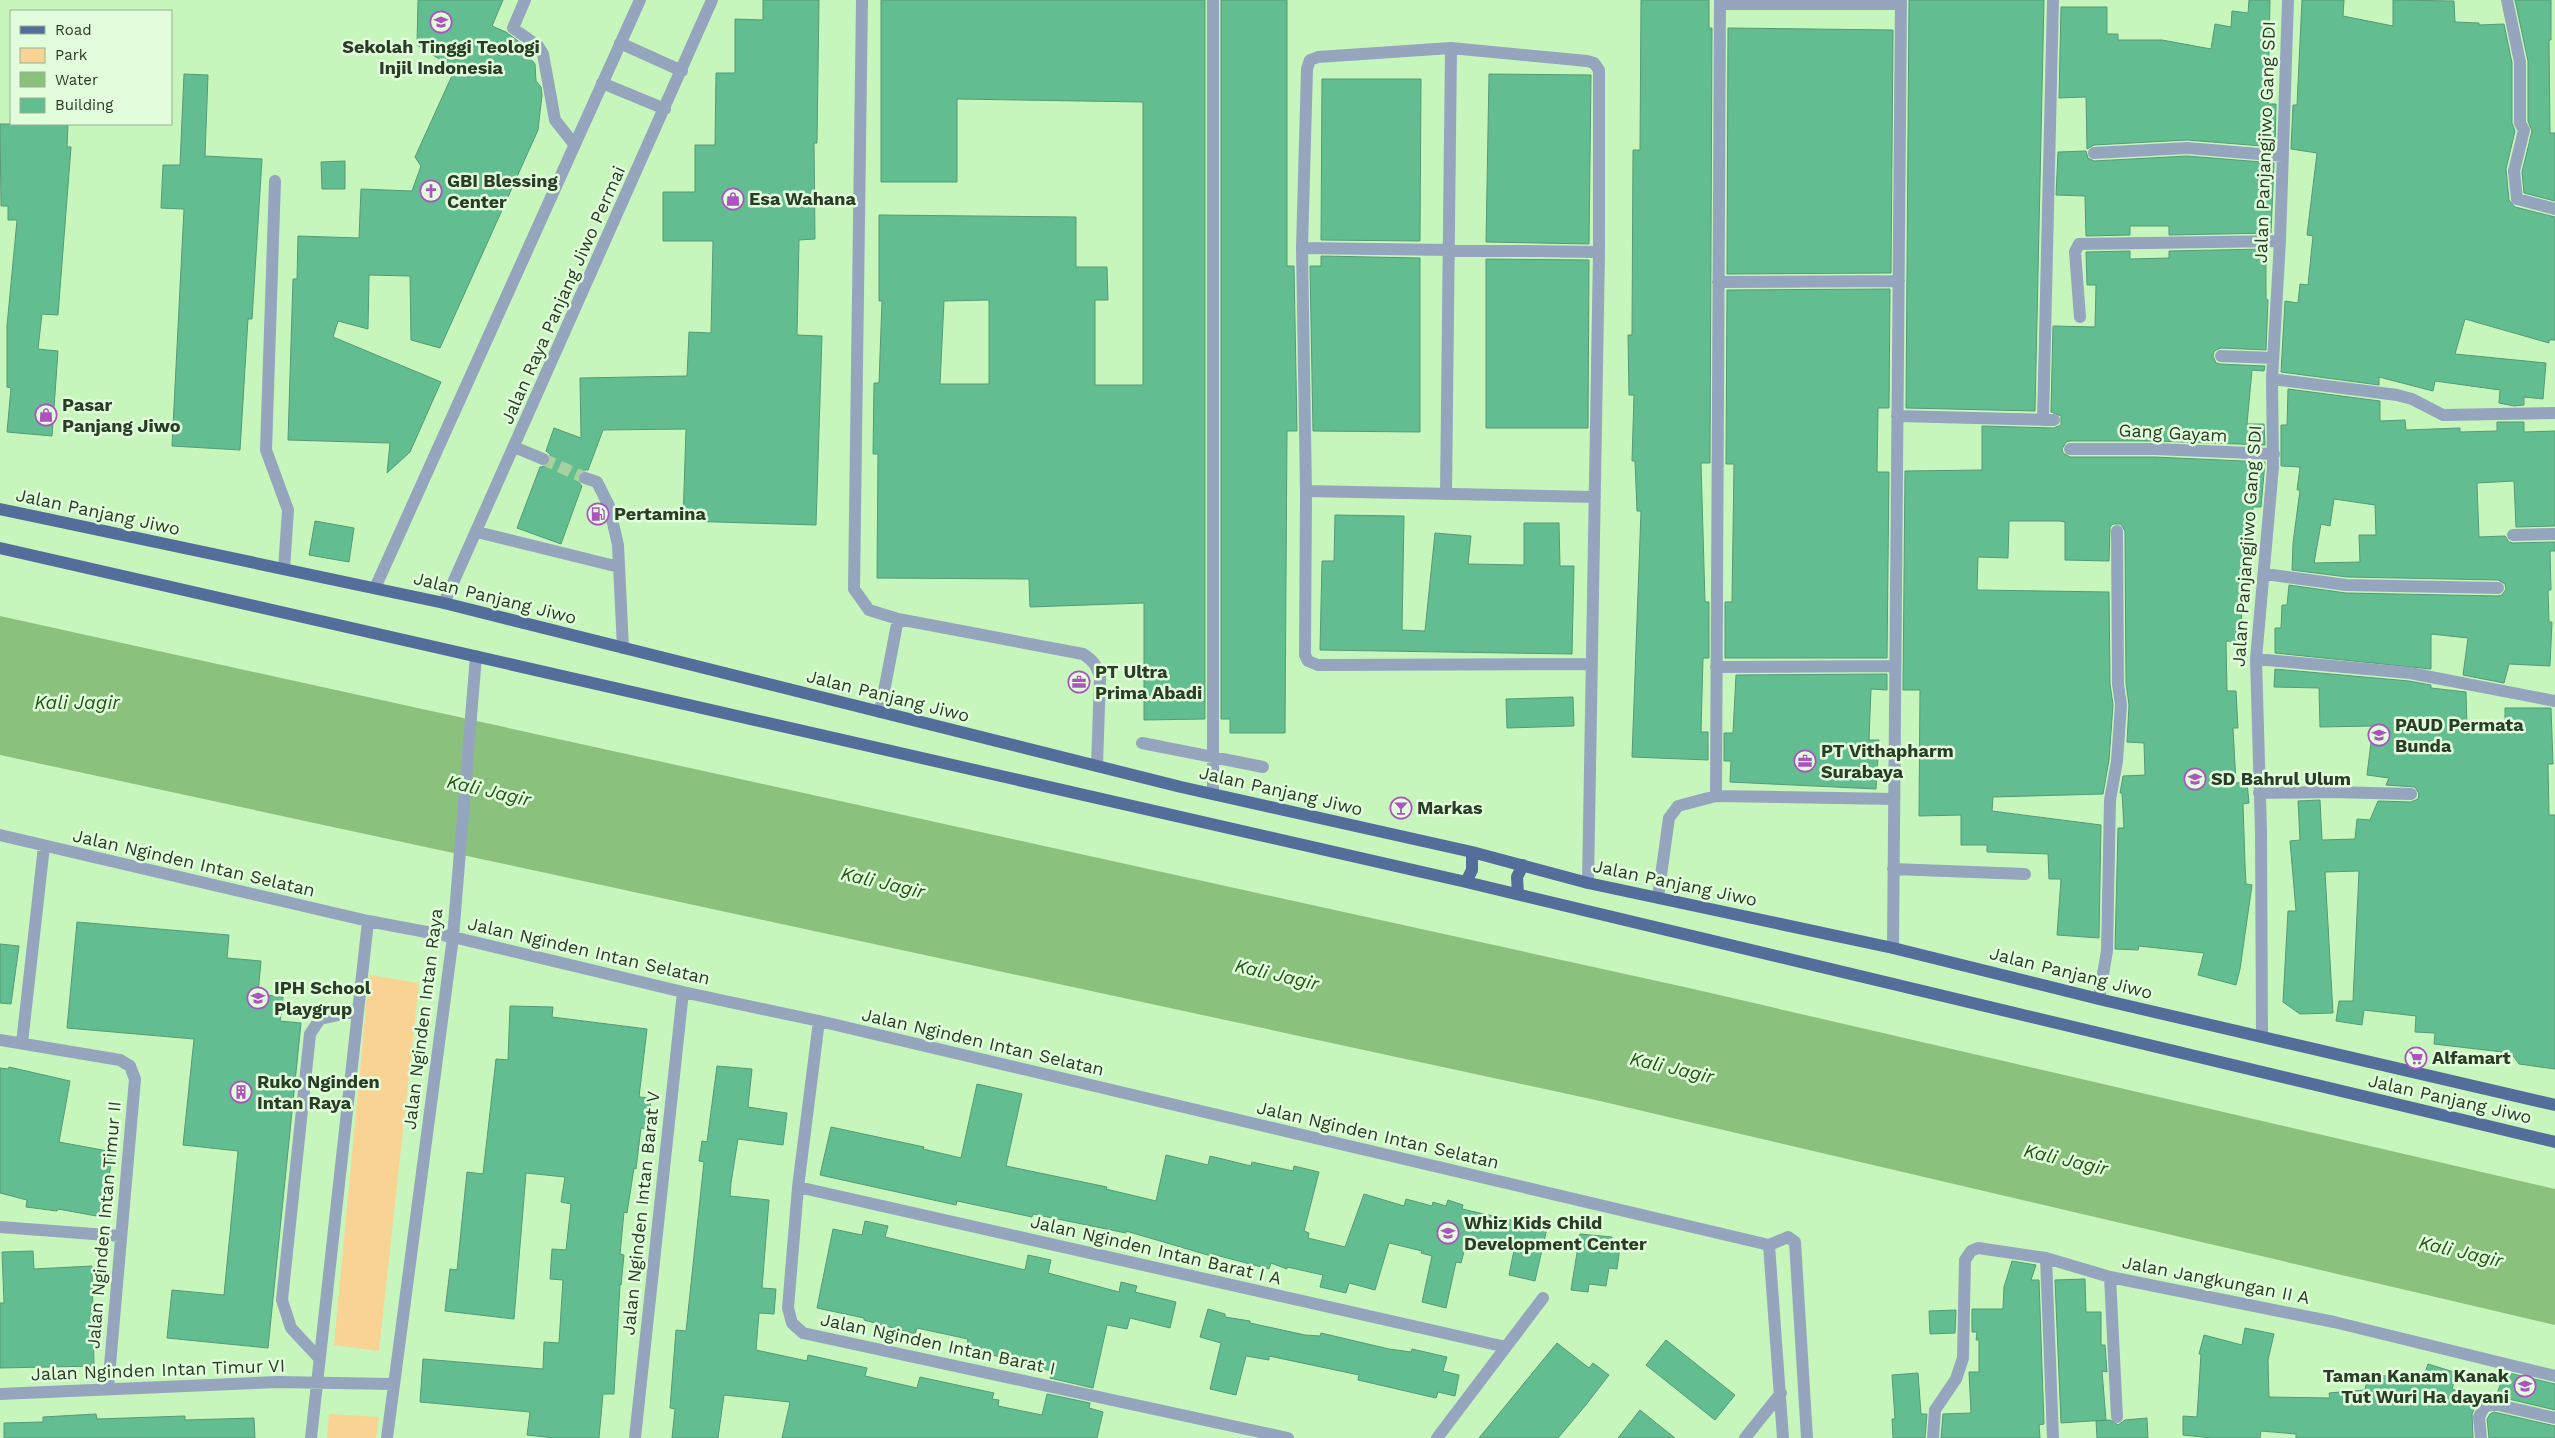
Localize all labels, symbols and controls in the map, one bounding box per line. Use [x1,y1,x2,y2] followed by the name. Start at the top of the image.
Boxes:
[10,10,172,125] legend
[429,10,453,34] school or university icon: Sekolah Tinggi Teologi Injil Indonesia
[55,21,92,39] text: Road
[2250,21,2279,263] street label: Jalan Panjangjiwo Gang SDI
[342,36,540,78] place label: Sekolah Tinggi Teologi Injil Indonesia
[55,46,88,64] text: Park
[55,71,98,89] text: Water
[55,96,113,114] text: Building
[496,162,629,427] street label: Jalan Raya Panjang Jiwo Permai
[447,170,558,212] place label: GBI Blessing Center
[419,179,443,203] church icon: GBI Blessing Center
[721,187,745,211] shop icon: Esa Wahana
[749,188,856,209] place label: Esa Wahana
[62,394,181,436] place label: Pasar Panjang Jiwo
[34,403,58,427] shop icon: Pasar Panjang Jiwo
[2118,419,2228,446] street label: Gang Gayam
[2228,424,2265,668] street label: Jalan Panjangjiwo Gang SDI
[14,484,182,539] street label: Jalan Panjang Jiwo
[586,502,610,526] fuel station icon: Pertamina
[614,503,706,524] place label: Pertamina
[411,567,579,628] street label: Jalan Panjang Jiwo
[1095,661,1202,703] place label: PT Ultra Prima Abadi
[804,665,972,726] street label: Jalan Panjang Jiwo
[1067,670,1091,694] office icon: PT Ultra Prima Abadi
[34,691,120,714] water label: Kali Jagir
[2395,714,2524,756] place label: PAUD Permata Bunda
[2367,723,2391,747] school or university icon: PAUD Permata Bunda
[1821,740,1954,782] place label: PT Vithapharm Surabaya
[1793,749,1817,773] office icon: PT Vithapharm Surabaya
[1197,761,1365,820] street label: Jalan Panjang Jiwo
[2183,767,2207,791] school or university icon: SD Bahrul Ulum
[2211,768,2351,789] place label: SD Bahrul Ulum
[445,770,534,811] water label: Kali Jagir
[1389,796,1413,820] bar icon: Markas
[1417,797,1483,818] place label: Markas
[71,824,317,901] street label: Jalan Nginden Intan Selatan
[1591,855,1759,910] street label: Jalan Panjang Jiwo
[839,862,928,903] water label: Kali Jagir
[399,907,446,1131] street label: Jalan Nginden Intan Raya
[466,912,712,989] street label: Jalan Nginden Intan Selatan
[1987,942,2155,1003] street label: Jalan Panjang Jiwo
[1233,954,1322,995] water label: Kali Jagir
[274,977,371,1019] place label: IPH School Playgrup
[246,986,270,1010] school or university icon: IPH School Playgrup
[860,1003,1106,1080] street label: Jalan Nginden Intan Selatan
[2404,1046,2428,1070] supermarket icon: Alfamart
[1628,1047,1717,1088] water label: Kali Jagir
[2432,1047,2511,1068] place label: Alfamart
[2366,1069,2534,1128] street label: Jalan Panjang Jiwo
[257,1071,380,1113] place label: Ruko Nginden Intan Raya
[229,1080,253,1104] building icon: Ruko Nginden Intan Raya
[617,1090,664,1336] street label: Jalan Nginden Intan Barat V
[1255,1096,1501,1173] street label: Jalan Nginden Intan Selatan
[82,1100,125,1350] street label: Jalan Nginden Intan Timur II
[2022,1139,2111,1180] water label: Kali Jagir
[1029,1210,1284,1289] street label: Jalan Nginden Intan Barat I A
[1464,1212,1647,1254] place label: Whiz Kids Child Development Center
[1436,1221,1460,1245] school or university icon: Whiz Kids Child Development Center
[2417,1231,2506,1272] water label: Kali Jagir
[2120,1251,2312,1308] street label: Jalan Jangkungan II A
[819,1308,1057,1379] street label: Jalan Nginden Intan Barat I
[31,1355,285,1384] street label: Jalan Nginden Intan Timur VI
[2323,1365,2510,1407] place label: Taman Kanam Kanak Tut Wuri Ha dayani
[2513,1374,2537,1398] school or university icon: Taman Kanam Kanak Tut Wuri Ha dayani

